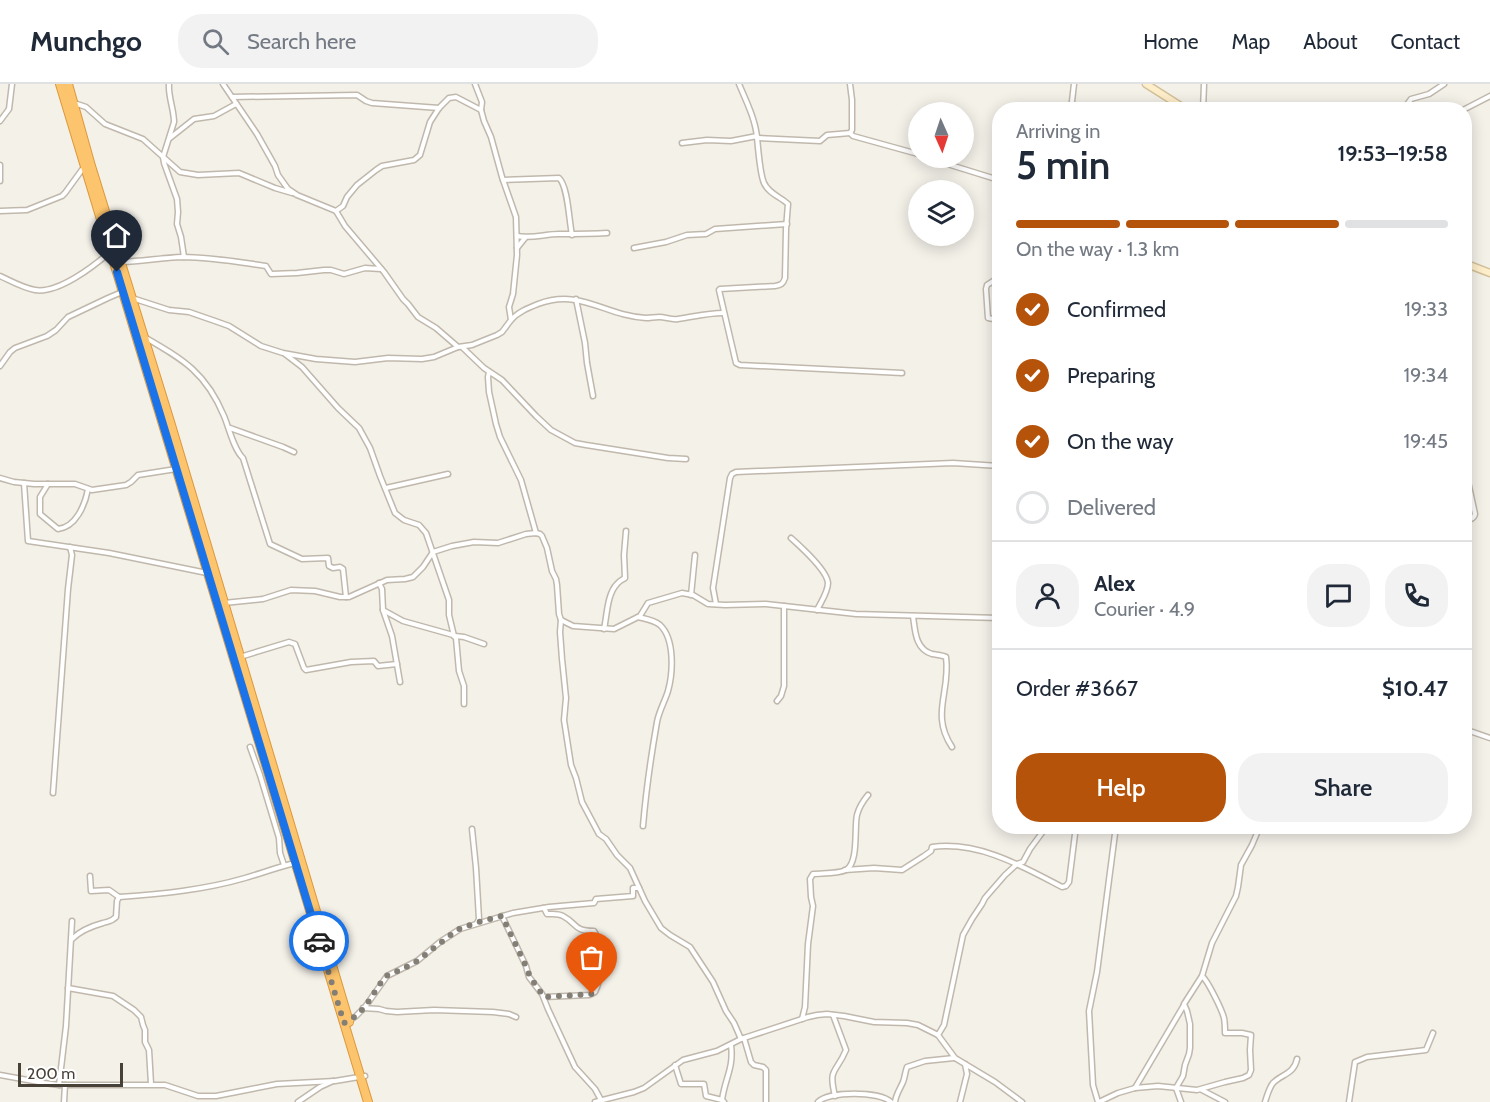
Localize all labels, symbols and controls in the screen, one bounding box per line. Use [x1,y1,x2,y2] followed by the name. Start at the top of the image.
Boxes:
[178,14,598,68] search box
[30,24,142,58] text: Munchgo
[199,25,232,58] icon: search
[247,28,356,55] text: Search here
[1143,29,1199,54] text: Home
[1232,29,1270,54] text: Map
[1303,29,1357,54] text: About
[1390,29,1460,54] text: Contact
[908,102,974,168] north arrow
[908,102,974,246] map controls
[1016,119,1100,143] text: Arriving in
[1337,140,1448,167] text: 19:53–19:58
[1016,141,1110,189] text: 5 min
[908,180,974,246] button: layers
[91,210,142,272] pin
[100,219,133,252] icon: home
[1016,237,1179,261] text: On the way · 1.3 km
[1016,293,1049,326] icon: check
[1067,296,1166,323] text: Confirmed
[1404,297,1448,321] text: 19:33
[1016,359,1049,392] icon: check
[1067,362,1155,389] text: Preparing
[1404,363,1448,387] text: 19:34
[1016,425,1049,458] icon: check
[1067,428,1174,455] text: On the way
[1404,429,1448,453] text: 19:45
[1067,494,1156,521] text: Delivered
[1016,564,1079,627] button: person
[1307,564,1370,627] button: chat
[1385,564,1448,627] button: phone
[1094,570,1135,597] text: Alex
[1094,597,1195,621] text: Courier · 4.9
[1016,675,1138,702] text: Order #3667
[1382,675,1448,702] text: $10.47
[1016,753,1226,822] button: Help
[1238,753,1448,822] button: Share
[289,911,349,971] courier
[303,925,336,958] icon: car
[566,932,617,994] pin
[575,941,608,974] icon: bag
[18,1060,123,1088] scale bar
[27,1064,75,1083] text: 200 m

